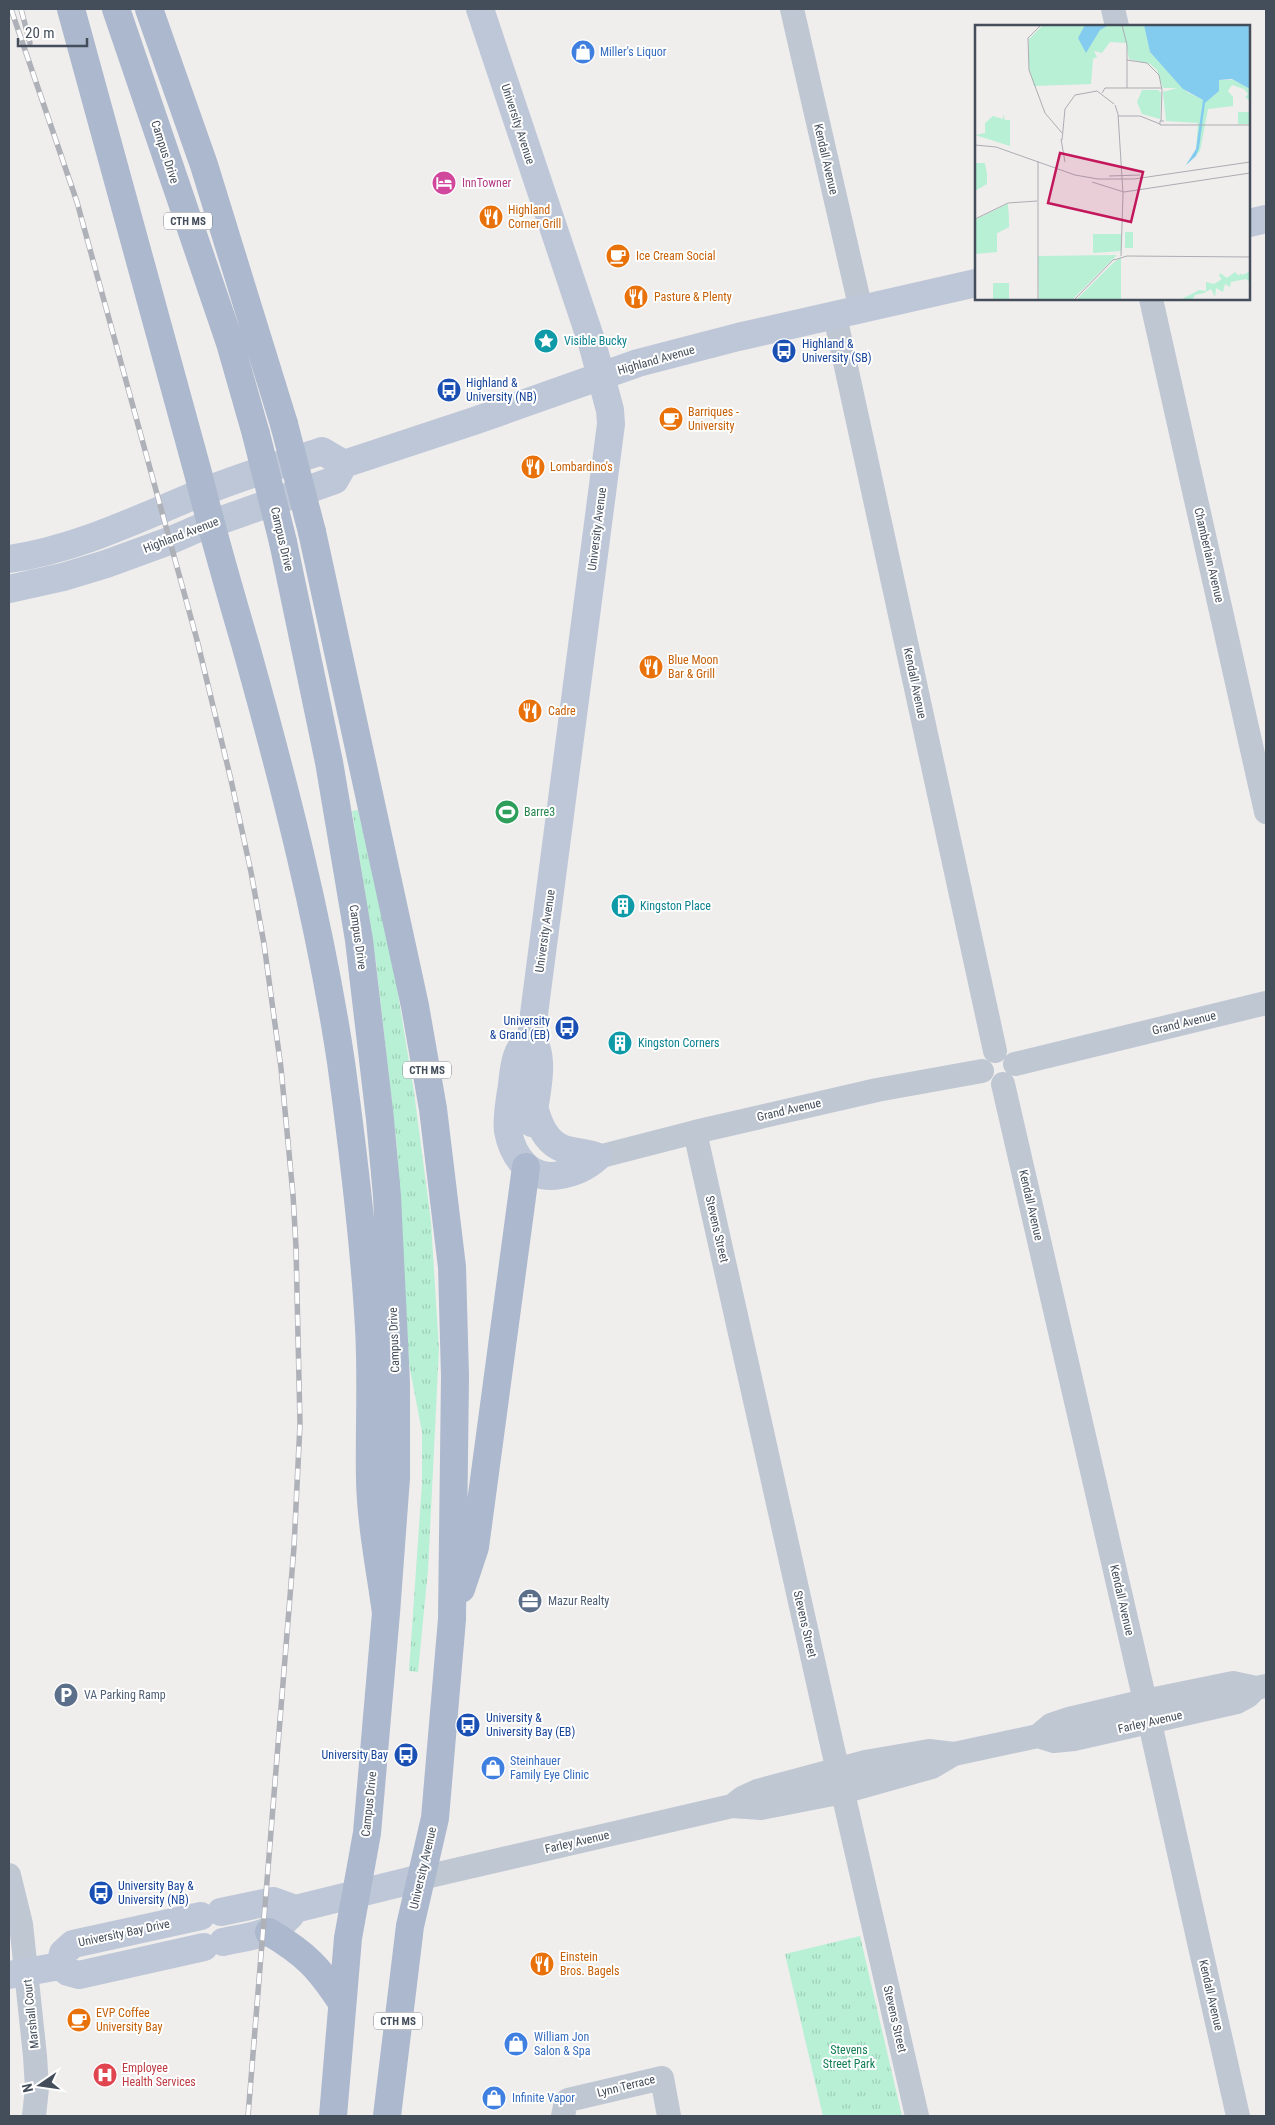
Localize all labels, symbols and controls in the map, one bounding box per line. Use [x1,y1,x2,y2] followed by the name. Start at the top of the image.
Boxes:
[18,15,86,47] scale bar
[25,24,55,42] text: 20 m
[975,25,1250,300] inset map
[570,39,596,65] shop icon: Miller's Liquor
[600,45,667,59] place label: Miller's Liquor
[498,82,538,166] street label: University Avenue
[148,119,182,186] street label: Campus Drive
[811,122,841,196] street label: Kendall Avenue
[431,170,457,196] hotel icon: InnTowner
[462,176,512,190] place label: InnTowner
[508,203,561,231] place label: Highland Corner Grill
[478,204,504,230] restaurant icon: Highland Corner Grill
[164,212,212,230] road number: CTH MS
[605,243,631,269] cafe icon: Ice Cream Social
[636,249,715,263] place label: Ice Cream Social
[623,284,649,310] restaurant icon: Pasture & Plenty
[654,290,732,304] place label: Pasture & Plenty
[533,328,559,354] place icon: Visible Bucky
[564,334,627,348] place label: Visible Bucky
[802,337,872,365] place label: Highland & University (SB)
[771,338,797,364] bus stop icon: Highland & University (SB)
[616,342,696,378] street label: Highland Avenue
[466,376,537,404] place label: Highland & University (NB)
[436,377,462,403] bus stop icon: Highland & University (NB)
[688,405,739,433] place label: Barriques - University
[658,406,684,432] cafe icon: Barriques - University
[520,454,546,480] restaurant icon: Lombardino's
[550,460,613,474] place label: Lombardino's
[585,486,609,571] street label: University Avenue
[268,506,296,573] street label: Campus Drive
[1191,506,1227,604] street label: Chamberlain Avenue
[141,514,221,556] street label: Highland Avenue
[901,646,929,720] street label: Kendall Avenue
[668,653,719,681] place label: Blue Moon Bar & Grill
[638,654,664,680] restaurant icon: Blue Moon Bar & Grill
[517,698,543,724] restaurant icon: Cadre
[548,704,576,718] place label: Cadre
[494,799,520,825] sports icon: Barre3
[524,805,555,819] place label: Barre3
[532,888,558,973] street label: University Avenue
[610,893,636,919] building icon: Kingston Place
[640,899,711,913] place label: Kingston Place
[347,904,370,971] street label: Campus Drive
[1151,1008,1218,1038] street label: Grand Avenue
[490,1014,550,1042] place label: University & Grand (EB)
[554,1015,580,1041] bus stop icon: University & Grand (EB)
[607,1030,633,1056] building icon: Kingston Corners
[638,1036,720,1050] place label: Kingston Corners
[403,1062,451,1078] road number: CTH MS
[756,1096,823,1124] street label: Grand Avenue
[1016,1168,1046,1242] street label: Kendall Avenue
[703,1194,732,1264] street label: Stevens Street
[386,1307,402,1373] street label: Campus Drive
[1107,1563,1137,1637] street label: Kendall Avenue
[517,1588,543,1614] office icon: Mazur Realty
[791,1589,820,1659] street label: Stevens Street
[548,1594,609,1608] place label: Mazur Realty
[53,1682,79,1708] parking icon: VA Parking Ramp
[84,1688,166,1702] place label: VA Parking Ramp
[1116,1708,1184,1736] street label: Farley Avenue
[486,1711,575,1739] place label: University & University Bay (EB)
[455,1712,481,1738] bus stop icon: University & University Bay (EB)
[393,1742,419,1768] bus stop icon: University Bay
[322,1748,388,1762] place label: University Bay
[510,1754,590,1782] place label: Steinhauer Family Eye Clinic
[480,1755,506,1781] shop icon: Steinhauer Family Eye Clinic
[359,1770,379,1837] street label: Campus Drive
[407,1825,439,1910] street label: University Avenue
[543,1828,611,1856] street label: Farley Avenue
[118,1879,194,1907] place label: University Bay & University (NB)
[88,1880,114,1906] bus stop icon: University Bay & University (NB)
[77,1916,171,1950] street label: University Bay Drive
[560,1950,620,1978] place label: Einstein Bros. Bagels
[529,1951,555,1977] restaurant icon: Einstein Bros. Bagels
[1196,1958,1226,2032] street label: Kendall Avenue
[20,1978,42,2049] street label: Marshall Court
[881,1984,910,2054] street label: Stevens Street
[96,2006,162,2034] place label: EVP Coffee University Bay
[66,2007,92,2033] cafe icon: EVP Coffee University Bay
[374,2012,422,2030] road number: CTH MS
[534,2030,591,2058] place label: William Jon Salon & Spa
[503,2031,529,2057] shop icon: William Jon Salon & Spa
[823,2043,876,2071] park label: Stevens Street Park
[15,2060,65,2110] north arrow
[122,2061,196,2089] place label: Employee Health Services
[92,2062,118,2088] hospital icon: Employee Health Services
[596,2072,657,2100] street label: Lynn Terrace
[19,2082,36,2094] text: N
[481,2085,507,2111] shop icon: Infinite Vapor
[512,2091,575,2105] place label: Infinite Vapor

